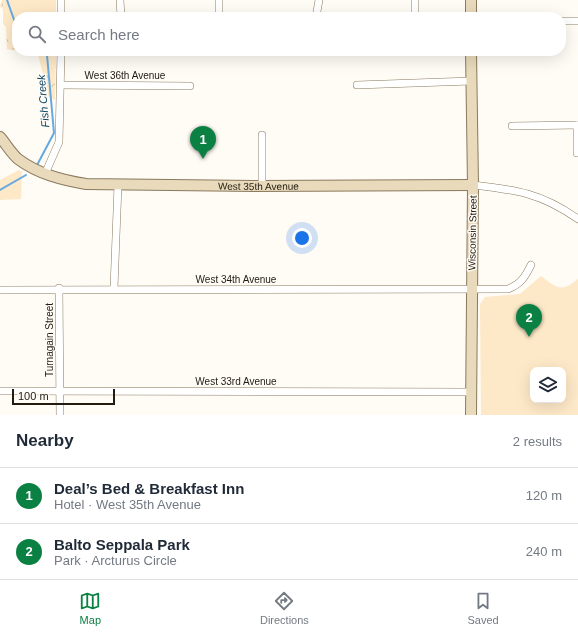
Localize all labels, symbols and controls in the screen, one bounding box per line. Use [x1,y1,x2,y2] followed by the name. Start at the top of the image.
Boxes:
[12,12,566,56] search box
[26,23,48,45] icon: search
[58,26,140,43] text: Search here
[85,70,166,81] street label: West 36th Avenue
[35,73,51,128] water label: Fish Creek
[190,126,216,159] pin: 1
[218,181,299,192] street label: West 35th Avenue
[466,195,479,271] street label: Wisconsin Street
[292,228,312,248] your location
[196,274,277,285] street label: West 34th Avenue
[44,303,55,377] street label: Turnagain Street
[516,304,542,337] pin: 2
[530,367,566,403] map controls
[530,367,566,403] button: layers
[195,376,277,387] street label: West 33rd Avenue
[12,387,115,406] scale bar
[18,390,49,402] text: 100 m
[16,431,74,450] text: Nearby
[513,434,562,449] text: 2 results
[54,480,244,497] text: Deal’s Bed & Breakfast Inn
[25,488,33,503] text: 1
[526,488,562,503] text: 120 m
[54,497,201,512] text: Hotel · West 35th Avenue
[54,536,190,553] text: Balto Seppala Park
[25,544,33,559] text: 2
[526,544,562,559] text: 240 m
[54,553,177,568] text: Park · Arcturus Circle
[79,590,101,626] tab: Map
[260,590,309,626] tab: Directions
[467,590,499,626] tab: Saved

